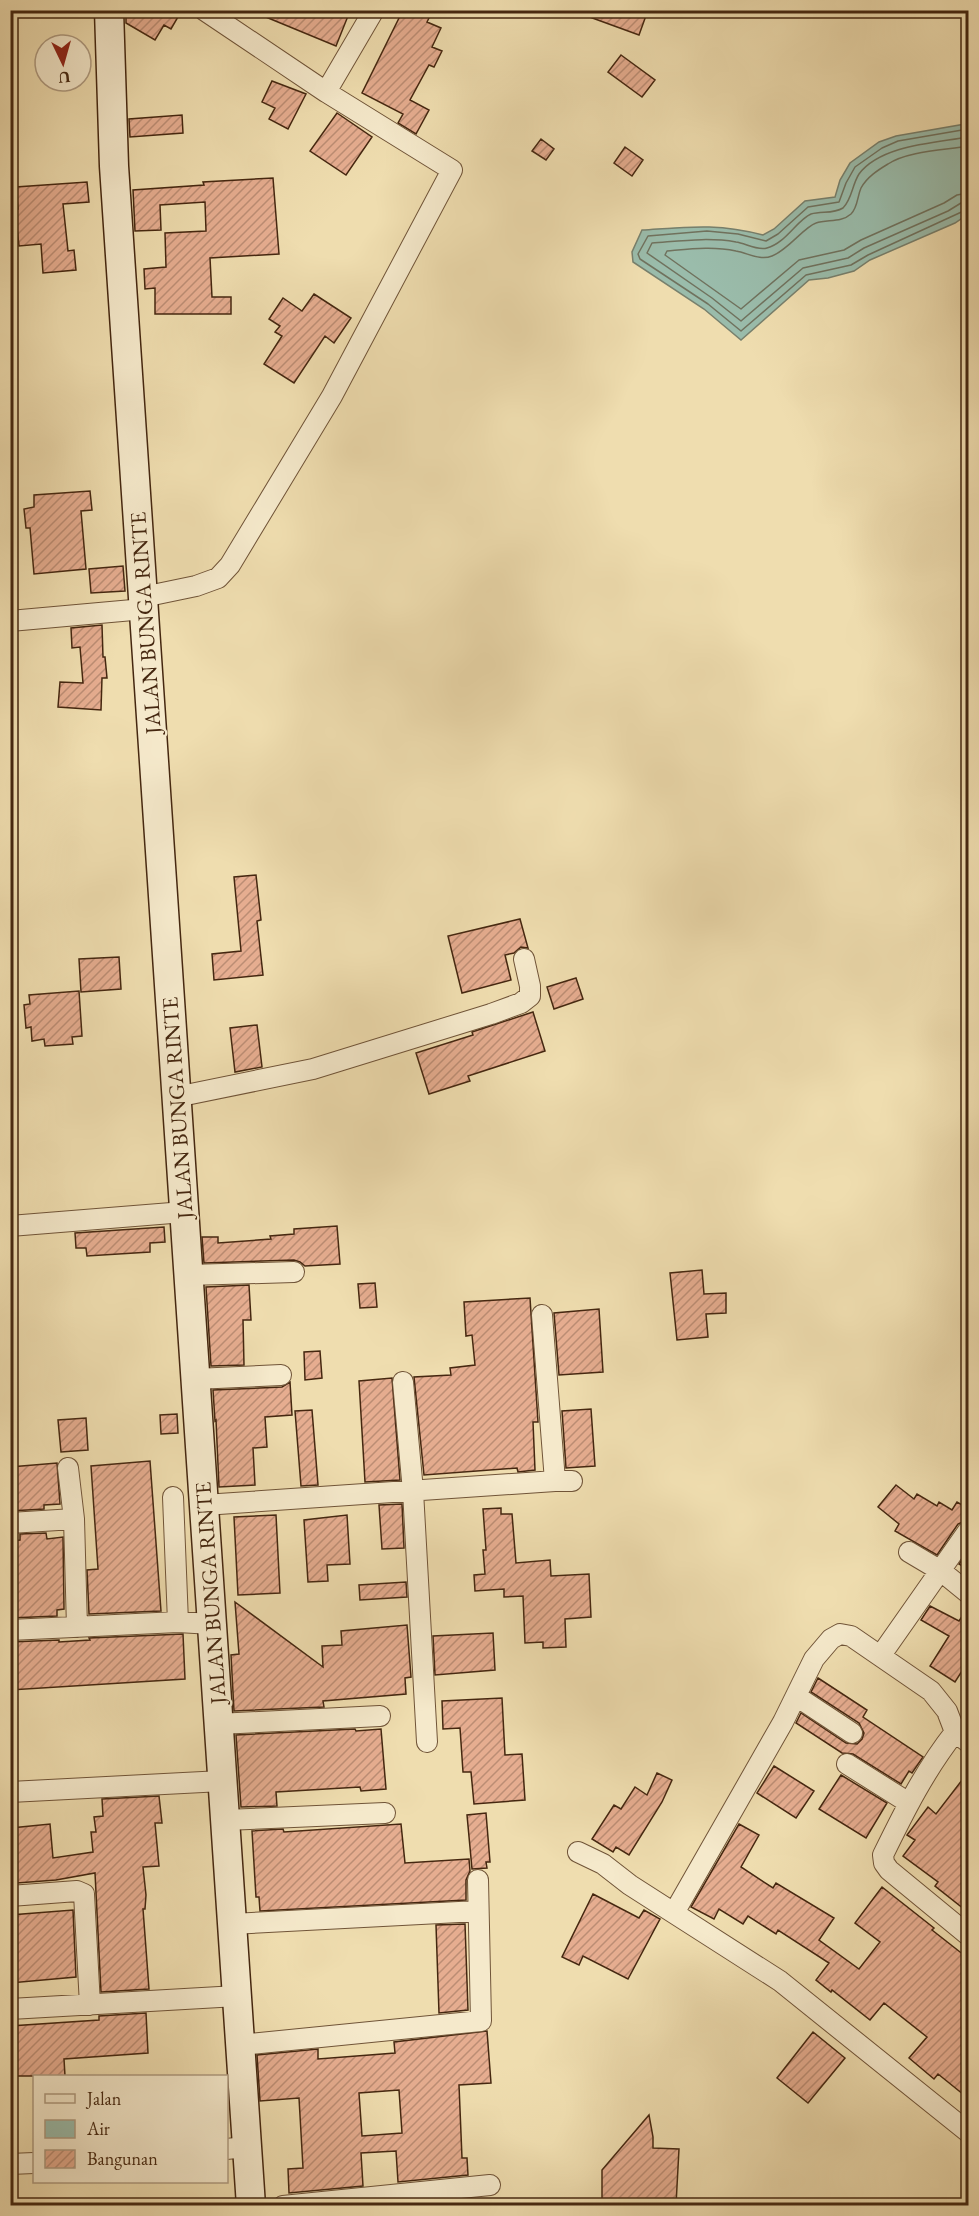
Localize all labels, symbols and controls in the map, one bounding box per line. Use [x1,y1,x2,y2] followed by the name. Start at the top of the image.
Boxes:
[33,33,93,93] north arrow
[57,66,71,88] text: U
[123,511,168,737] street label: JALAN BUNGA RINTE
[155,996,200,1222] street label: JALAN BUNGA RINTE
[188,1481,233,1707] street label: JALAN BUNGA RINTE
[33,2075,228,2183] legend
[85,2087,122,2110] text: Jalan
[86,2117,110,2140] text: Air
[87,2147,158,2170] text: Bangunan

